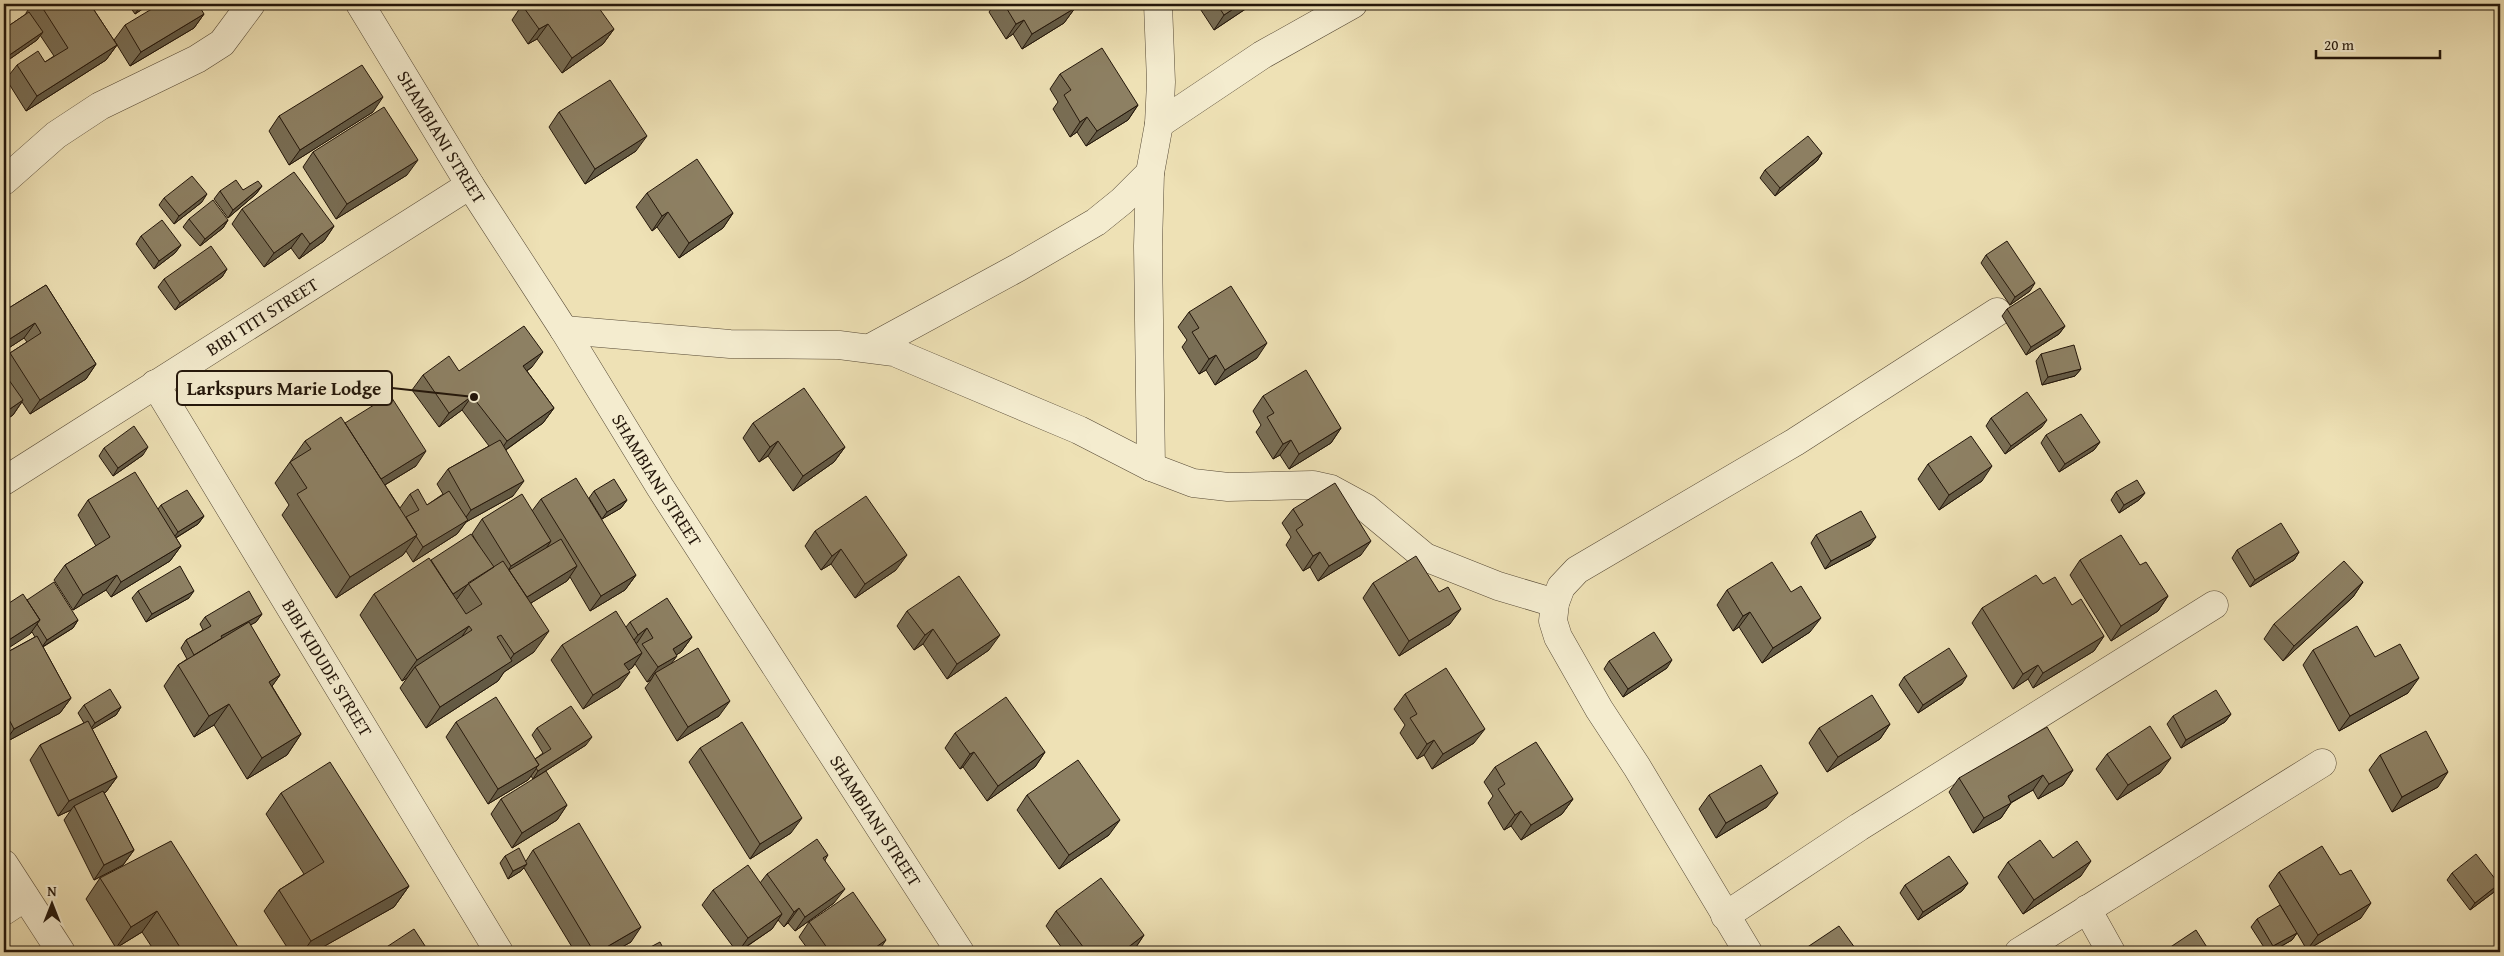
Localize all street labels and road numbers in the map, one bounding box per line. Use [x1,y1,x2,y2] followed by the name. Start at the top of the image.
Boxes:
[390,65,493,209] street label: SHAMBIANI STREET
[201,271,323,362] street label: BIBI TITI STREET
[605,408,709,551] street label: SHAMBIANI STREET
[275,594,379,741] street label: BIBI KIDUDE STREET
[823,749,928,892] street label: SHAMBIANI STREET

